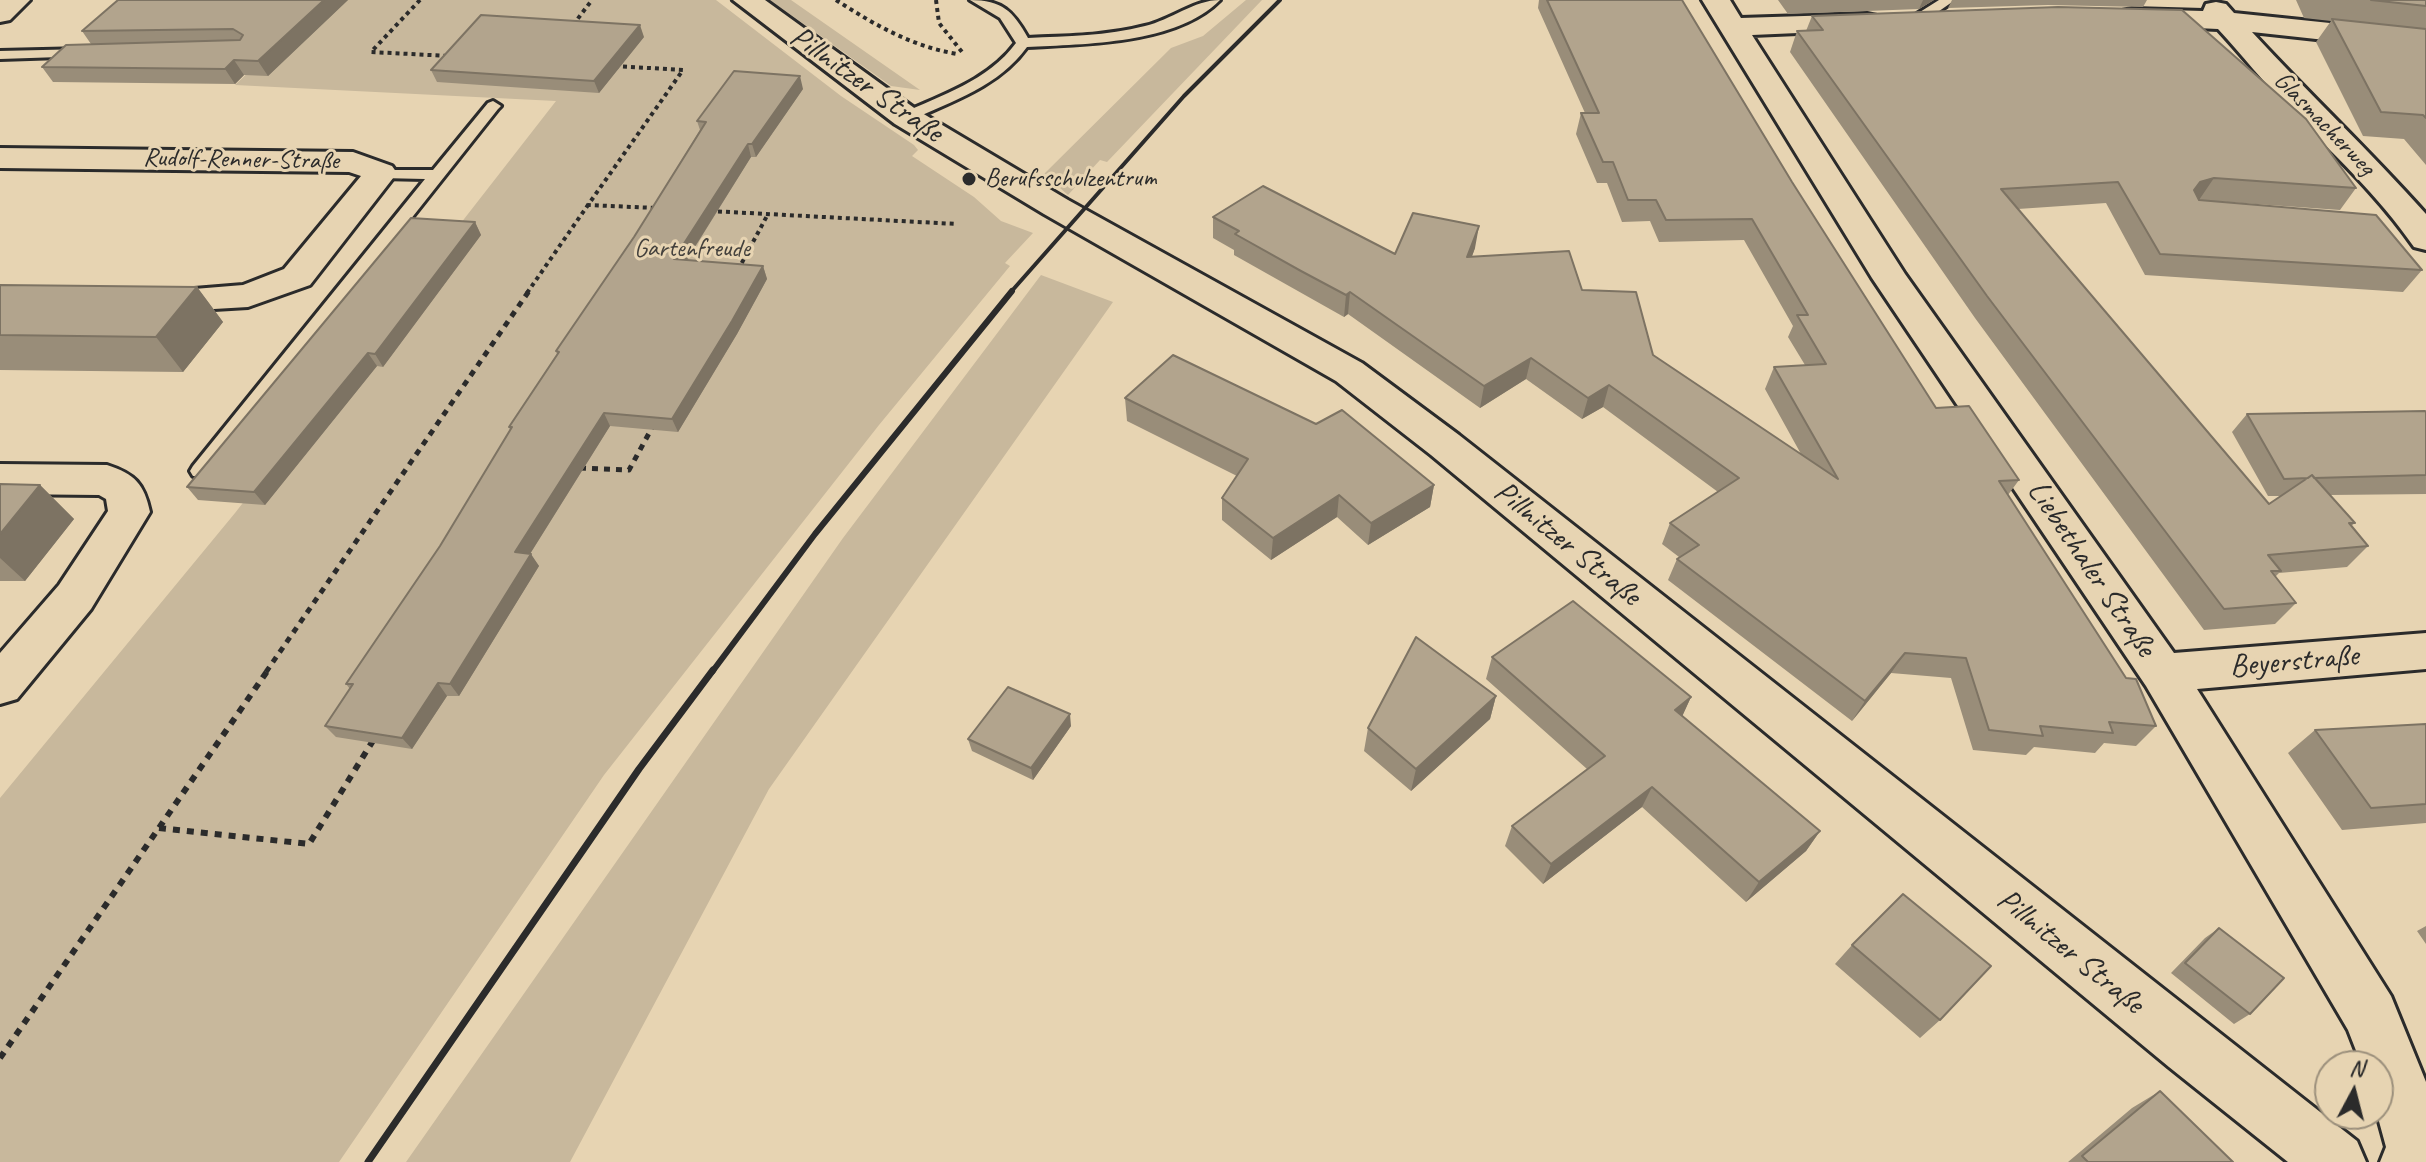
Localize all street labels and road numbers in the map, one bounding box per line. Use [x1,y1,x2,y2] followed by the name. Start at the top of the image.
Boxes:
[782,18,950,152] street label: Pillnitzer Straße
[2267,66,2381,182] street label: Glasmacherweg
[143,143,339,177] street label: Rudolf-Renner-Straße
[1486,473,1648,615] street label: Pillnitzer Straße
[2018,474,2164,664] street label: Liebethaler Straße
[2228,637,2360,687] street label: Beyerstraße
[1989,881,2151,1023] street label: Pillnitzer Straße

